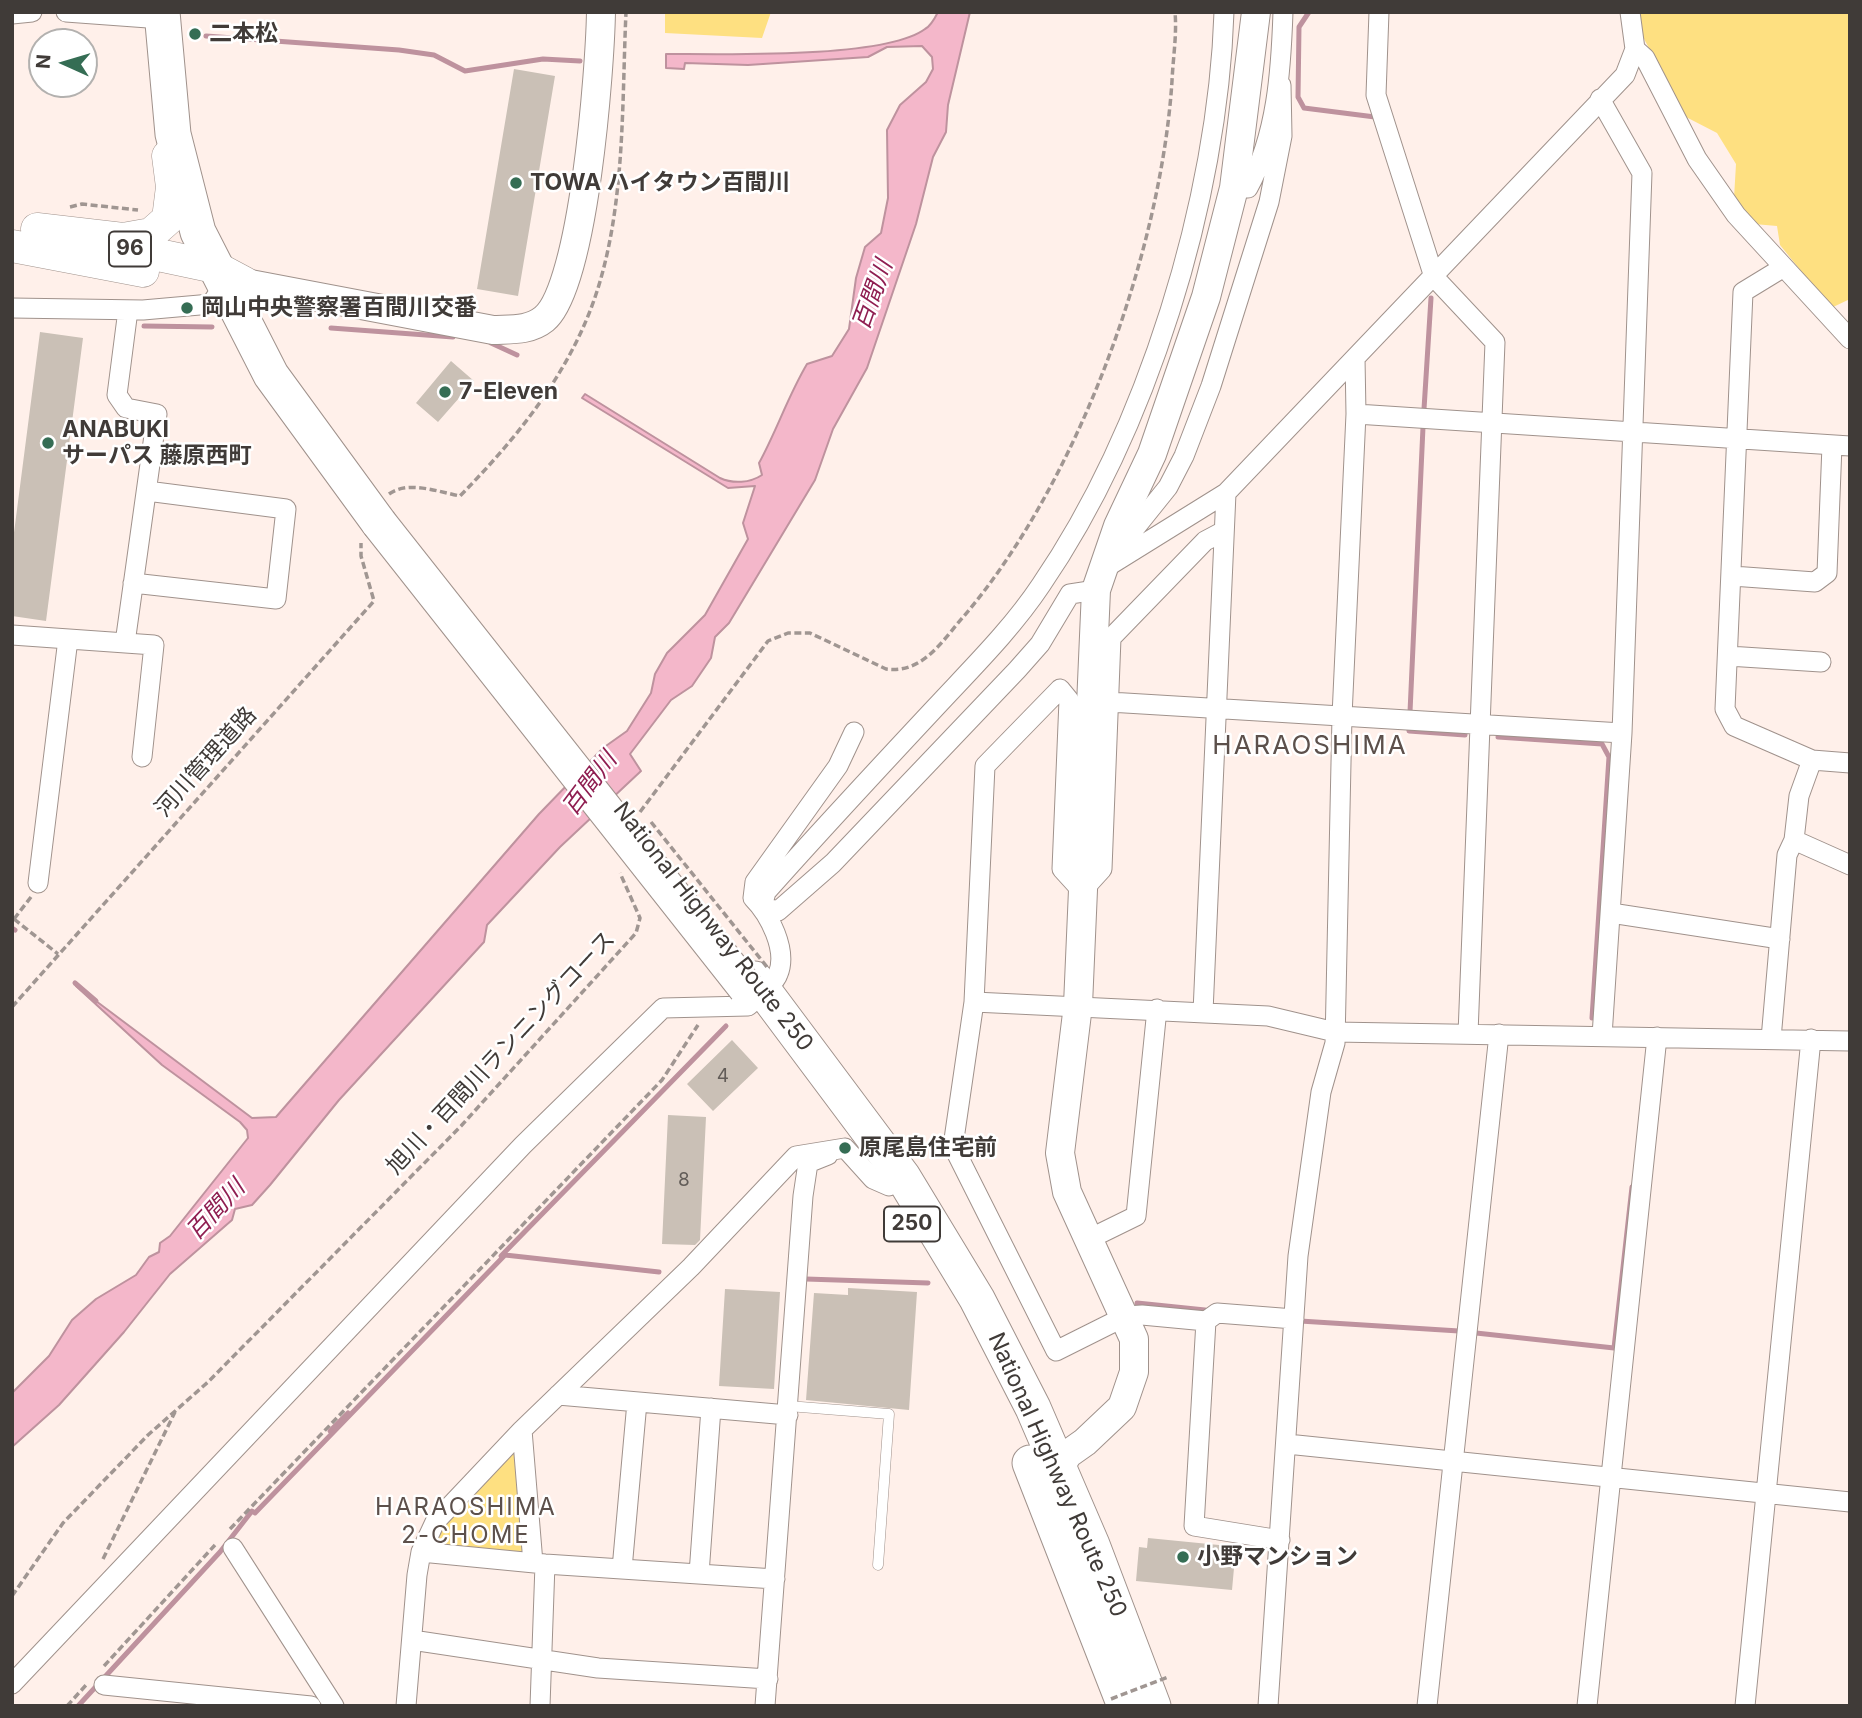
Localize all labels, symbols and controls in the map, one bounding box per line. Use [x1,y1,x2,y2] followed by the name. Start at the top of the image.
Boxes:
[209,20,278,48] place label: 二本松
[187,26,203,42] marker: 二本松
[28,28,98,98] north arrow
[32,54,56,70] text: N
[530,169,791,197] place label: TOWA ハイタウン百間川
[508,175,524,191] marker: TOWA ハイタウン百間川
[109,232,151,266] road number: 96
[847,256,899,334] water label: 百間川
[201,294,477,322] place label: 岡山中央警察署百間川交番
[179,300,195,316] marker: 岡山中央警察署百間川交番
[459,378,558,406] place label: 7-Eleven
[437,384,453,400] marker: 7-Eleven
[62,416,251,470] place label: ANABUKI サーパス 藤原西町
[40,435,56,451] marker: ANABUKI サーパス 藤原西町
[150,701,262,823] street label: 河川管理道路
[1214,730,1406,762] district label: HARAOSHIMA
[557,747,623,821] water label: 百間川
[607,797,819,1057] street label: National Highway Route 250
[381,926,621,1180] street label: 旭川・百間川ランニングコース
[717,1065,729,1087] house number: 4
[859,1134,997,1162] place label: 原尾島住宅前
[837,1140,853,1156] marker: 原尾島住宅前
[678,1169,690,1191] house number: 8
[181,1174,251,1246] water label: 百間川
[884,1206,940,1242] road number: 250
[982,1329,1132,1621] street label: National Highway Route 250
[376,1494,556,1550] district label: HARAOSHIMA 2-CHOME
[1197,1543,1358,1571] place label: 小野マンション
[1175,1549,1191,1565] marker: 小野マンション

